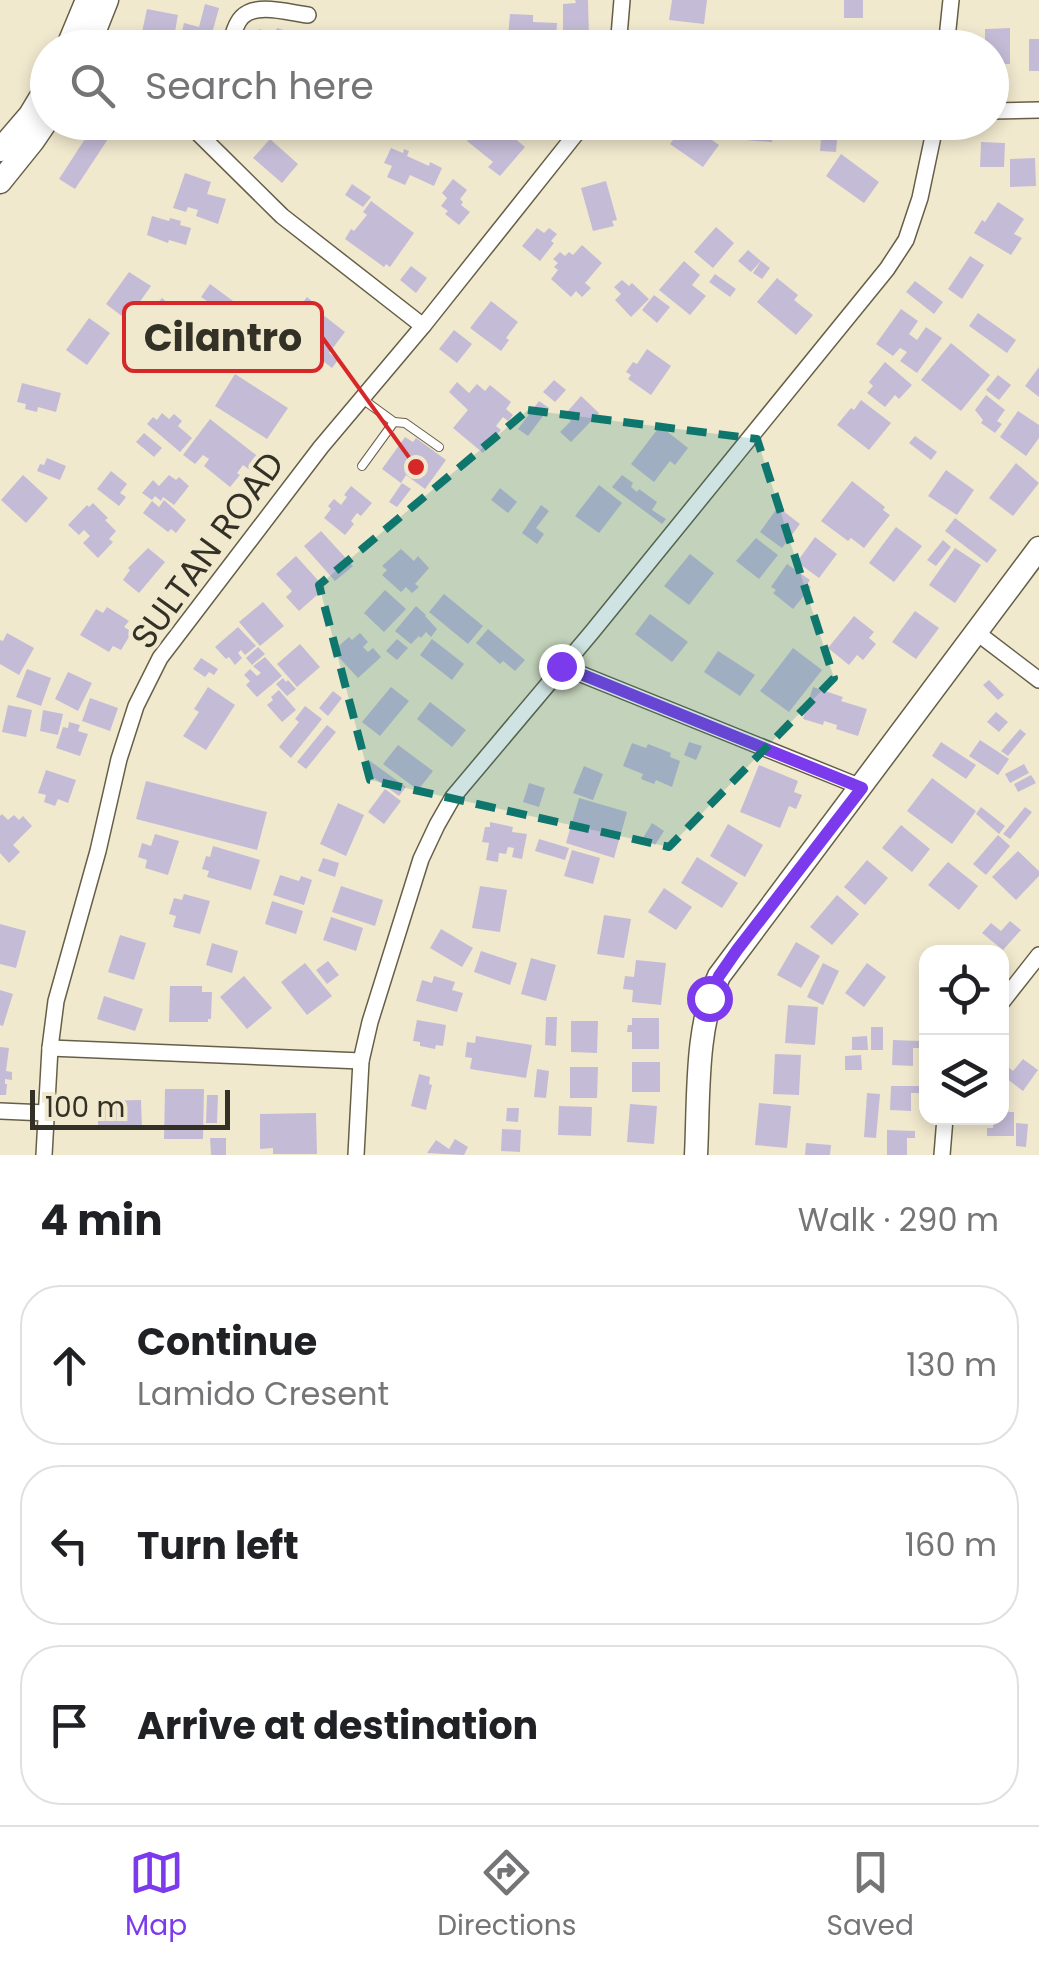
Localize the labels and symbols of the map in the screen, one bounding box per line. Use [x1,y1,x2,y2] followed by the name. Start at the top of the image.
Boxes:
[124,303,322,371] callout: Cilantro
[144,311,302,364] text: Cilantro
[119,441,295,659] street label: SULTAN ROAD
[539,644,585,690] route end
[687,976,733,1022] route start
[30,1085,230,1130] scale bar

